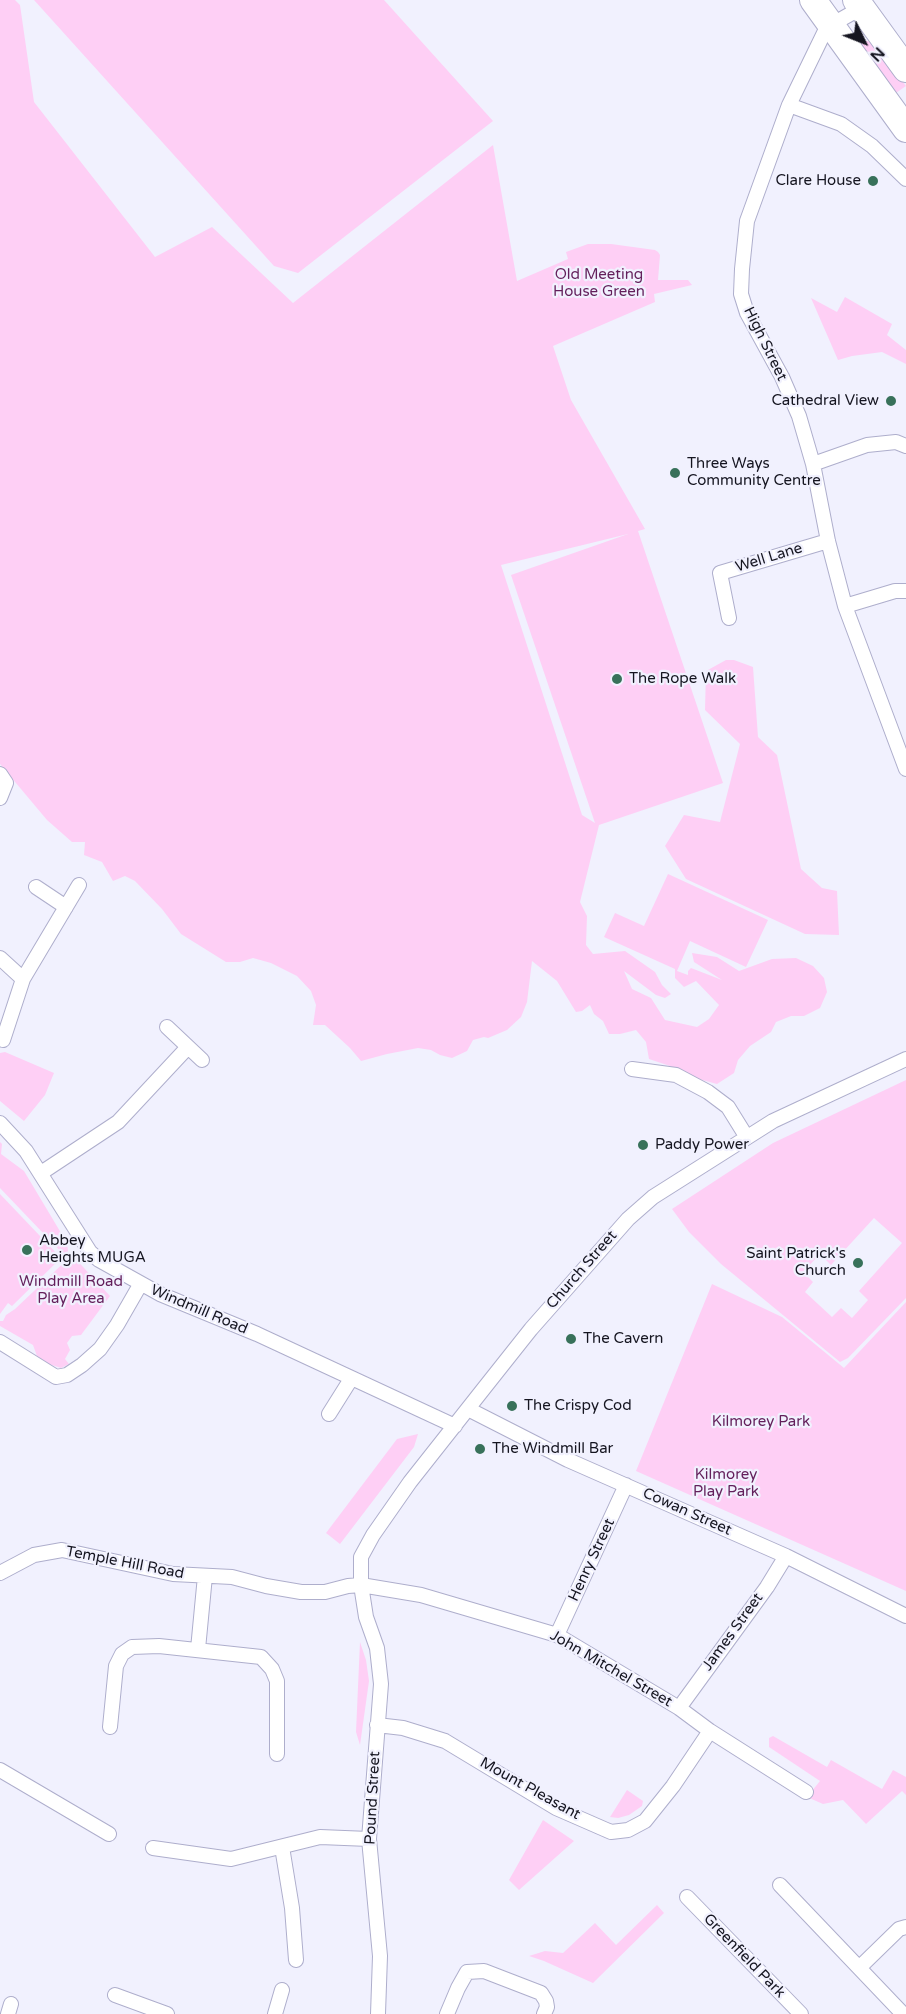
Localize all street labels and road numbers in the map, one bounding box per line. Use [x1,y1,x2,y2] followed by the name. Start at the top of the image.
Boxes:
[739,304,791,384] street label: High Street
[733,539,805,577] street label: Well Lane
[543,1227,621,1313] street label: Church Street
[148,1281,250,1339] street label: Windmill Road
[640,1484,734,1540] street label: Cowan Street
[565,1516,619,1604] street label: Henry Street
[64,1543,186,1583] street label: Temple Hill Road
[699,1590,767,1674] street label: James Street
[547,1627,675,1711] street label: John Mitchel Street
[362,1751,384,1845] street label: Pound Street
[477,1754,583,1824] street label: Mount Pleasant
[699,1910,789,2002] street label: Greenfield Park

